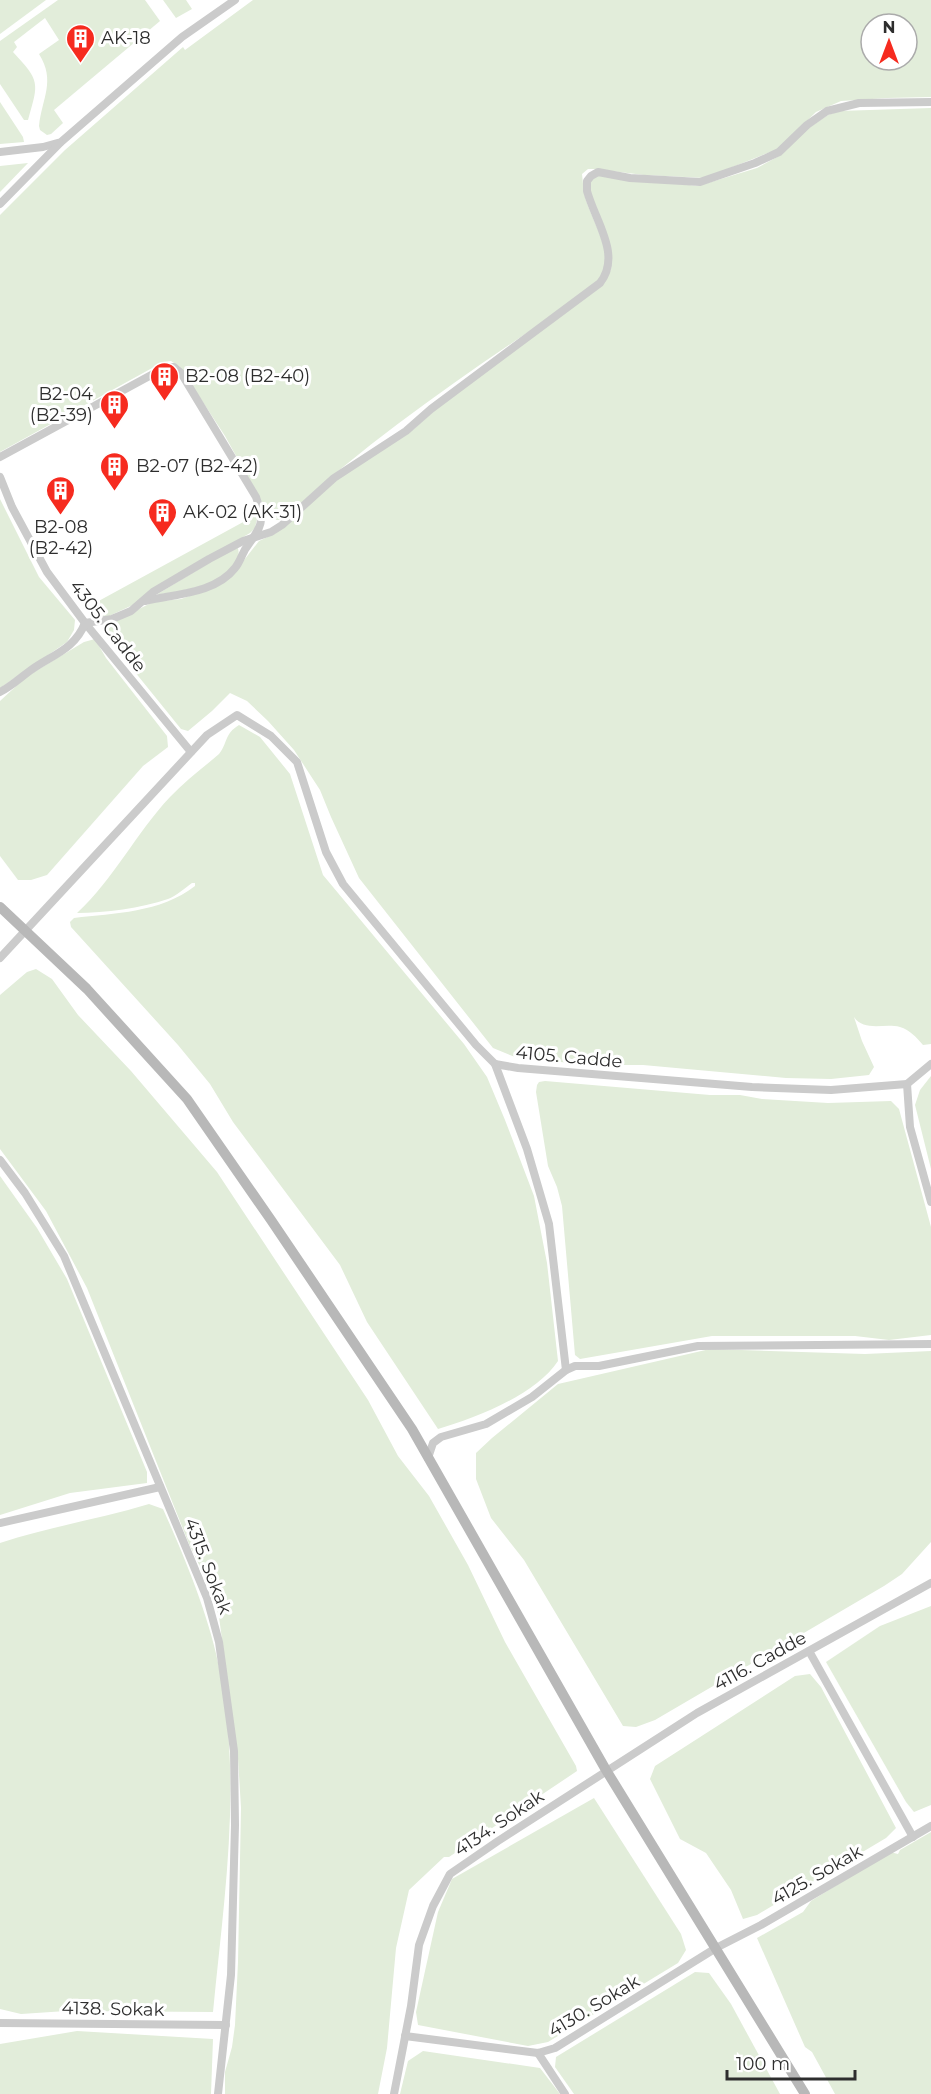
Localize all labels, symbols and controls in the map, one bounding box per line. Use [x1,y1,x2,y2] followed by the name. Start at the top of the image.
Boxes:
[859,12,919,72] north arrow
[883,18,895,37] text: N
[64,22,96,64] building icon: AK-18
[101,27,151,49] place label: AK-18
[148,360,180,402] building icon: B2-08 (B2-40)
[185,365,310,387] place label: B2-08 (B2-40)
[30,383,93,426] place label: B2-04 (B2-39)
[98,388,130,430] building icon: B2-04 (B2-39)
[99,450,131,492] building icon: B2-07 (B2-42)
[136,455,258,477] place label: B2-07 (B2-42)
[45,474,77,516] building icon: B2-08 (B2-42)
[146,496,178,538] building icon: AK-02 (AK-31)
[183,501,302,523] place label: AK-02 (AK-31)
[29,516,93,559] place label: B2-08 (B2-42)
[65,576,151,677] street label: 4305. Cadde
[515,1041,623,1073] street label: 4105. Cadde
[180,1515,237,1617] street label: 4315. Sokak
[710,1626,810,1696] street label: 4116. Cadde
[450,1785,548,1861] street label: 4134. Sokak
[768,1840,867,1910] street label: 4125. Sokak
[544,1970,644,2042] street label: 4130. Sokak
[62,1997,165,2021] street label: 4138. Sokak
[727,2043,854,2081] scale bar
[736,2053,790,2075] text: 100 m

